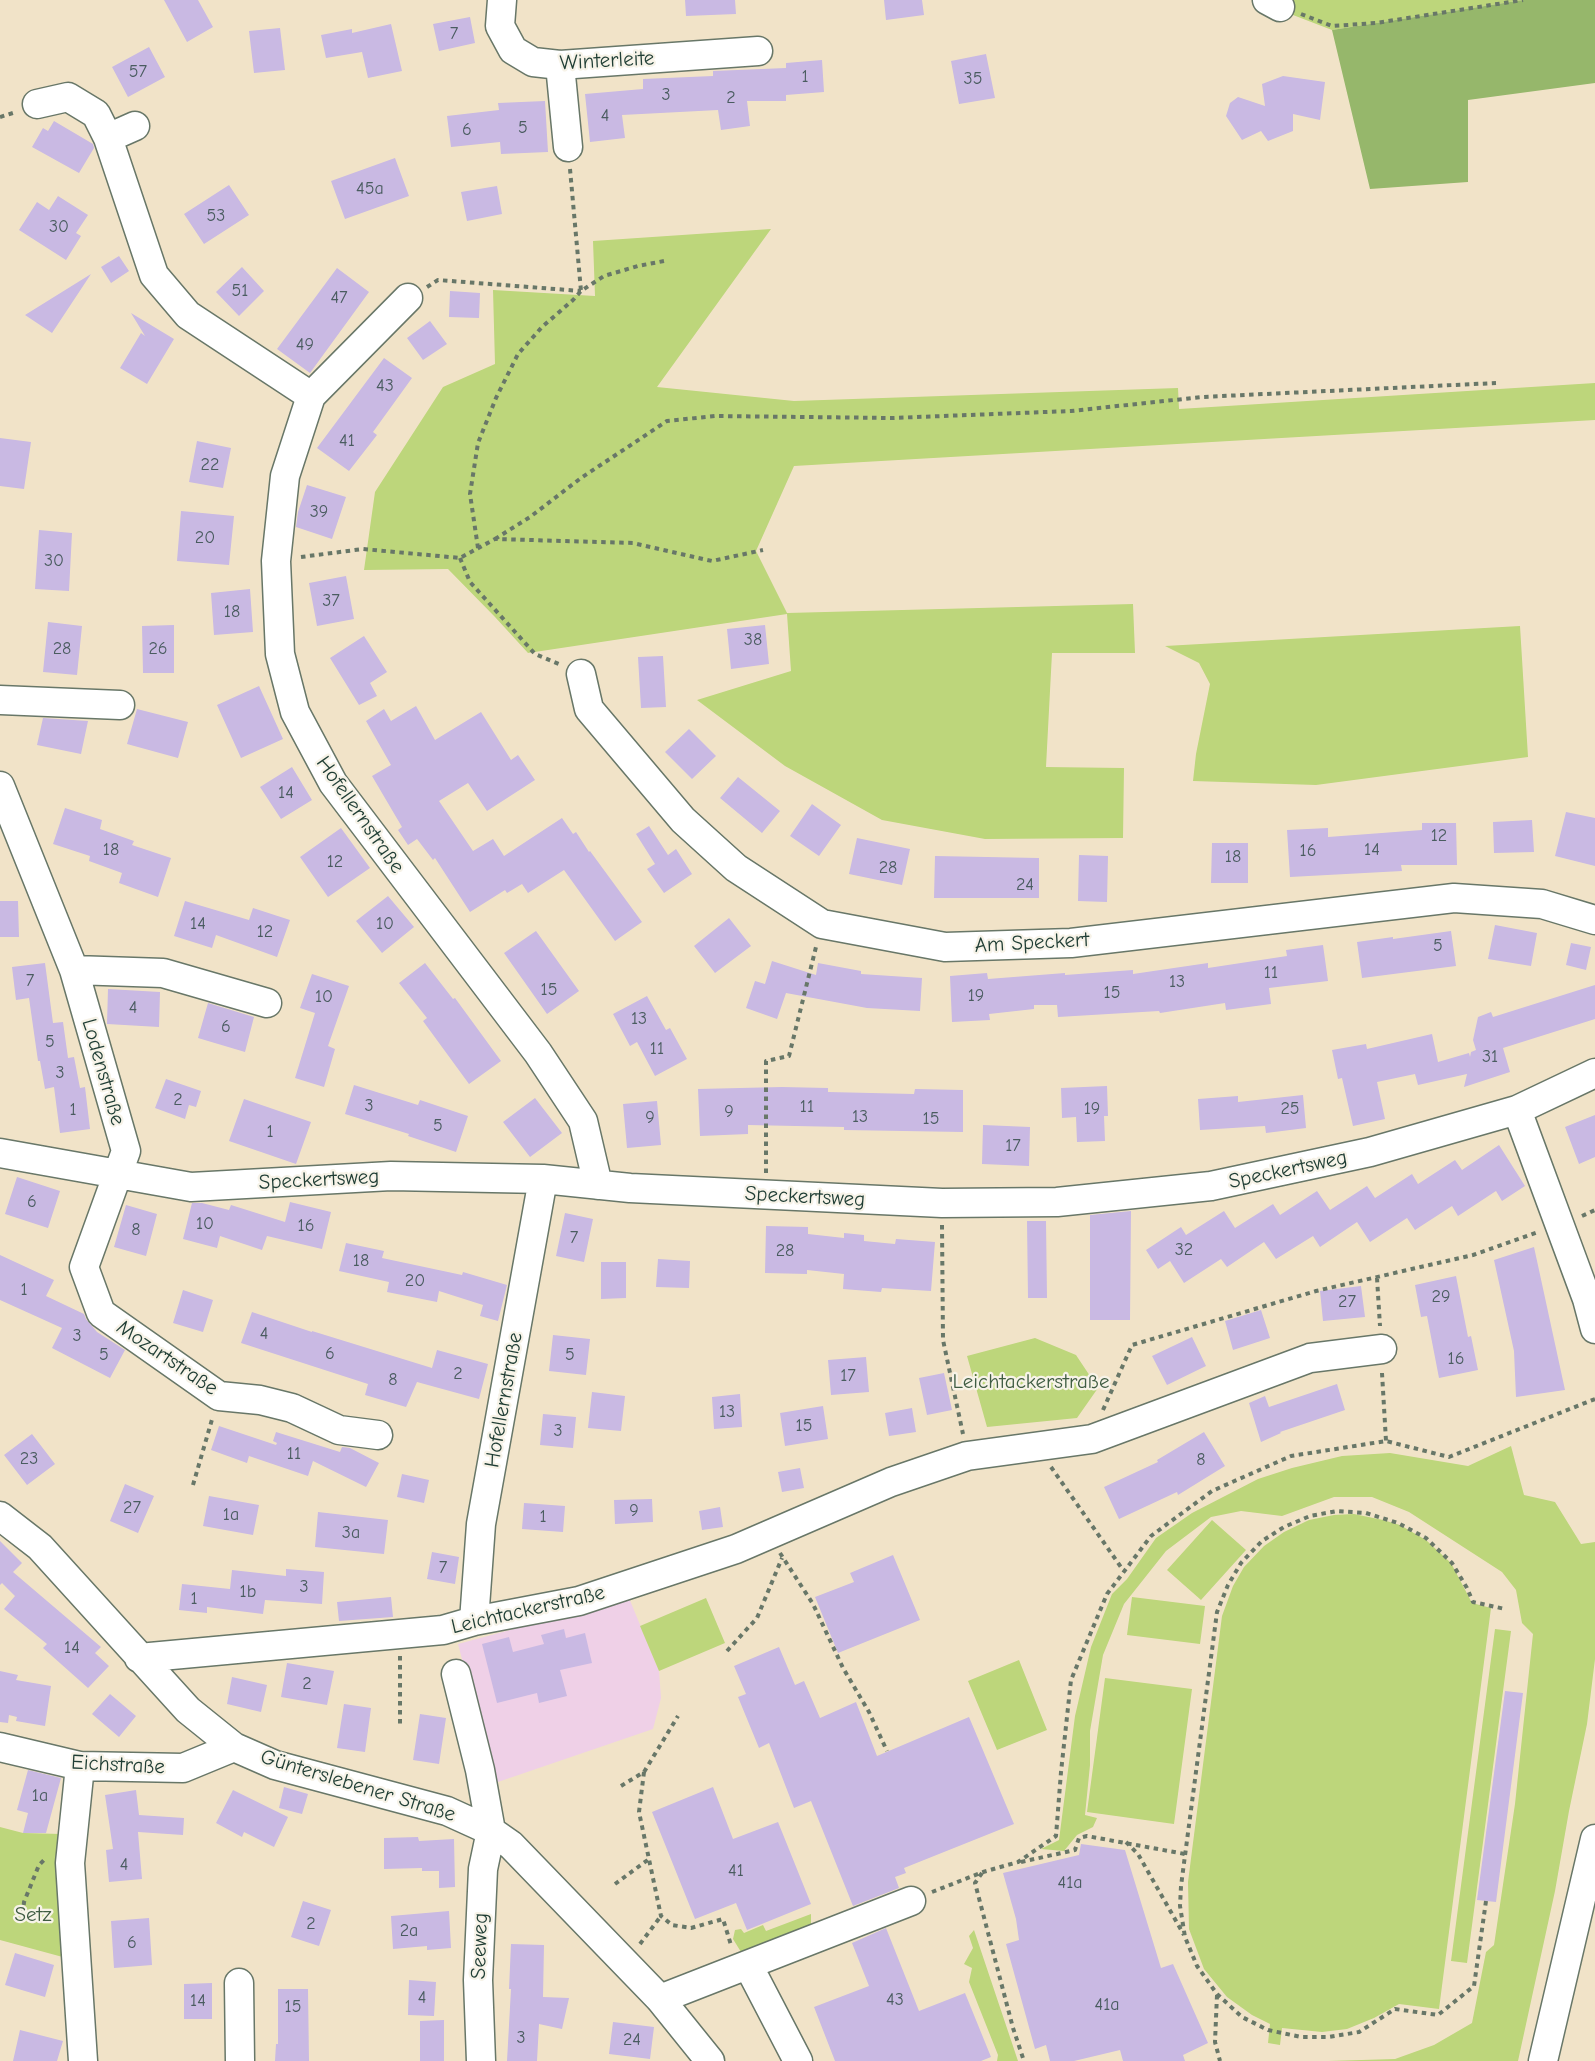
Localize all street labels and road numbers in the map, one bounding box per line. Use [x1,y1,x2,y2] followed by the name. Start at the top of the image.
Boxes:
[559,46,655,76] street label: Winterleite
[310,752,410,878] street label: Hofellernstraße
[974,927,1090,959] street label: Am Speckert
[76,1016,130,1128] street label: Lodenstraße
[1226,1145,1350,1195] street label: Speckertsweg
[258,1164,380,1196] street label: Speckertsweg
[744,1181,866,1213] street label: Speckertsweg
[111,1315,223,1401] street label: Mozartstraße
[480,1330,528,1470] street label: Hofellernstraße
[449,1580,607,1640] street label: Leichtackerstraße
[257,1744,459,1828] street label: Günterslebener Straße
[70,1750,166,1780] street label: Eichstraße
[466,1912,494,1980] street label: Seeweg

